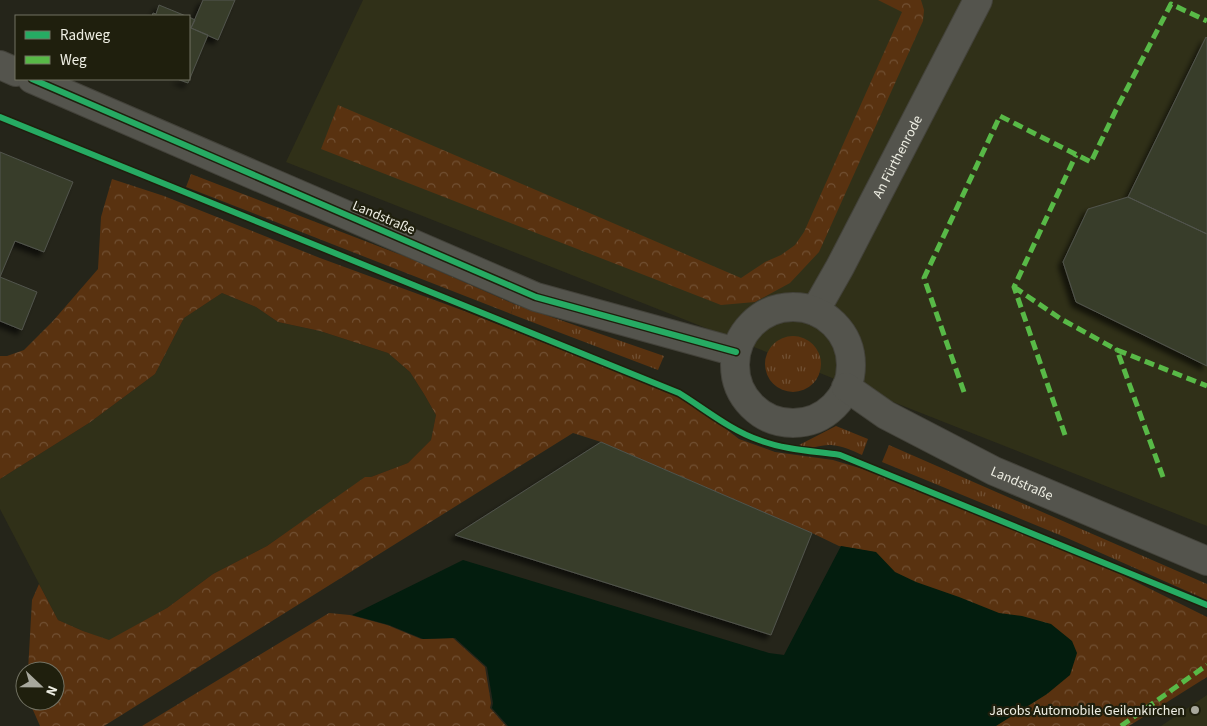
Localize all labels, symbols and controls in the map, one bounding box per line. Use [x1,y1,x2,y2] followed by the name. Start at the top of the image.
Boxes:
[15,15,190,80] legend
[60,25,110,46] text: Radweg
[60,50,87,71] text: Weg
[868,112,928,202] street label: An Fürthenrode
[349,196,418,240] street label: Landstraße
[987,462,1056,506] street label: Landstraße
[15,661,65,711] north arrow
[40,682,62,699] text: N
[989,701,1185,721] place label: Jacobs Automobile Geilenkirchen
[1189,704,1201,716] marker: Jacobs Automobile Geilenkirchen

